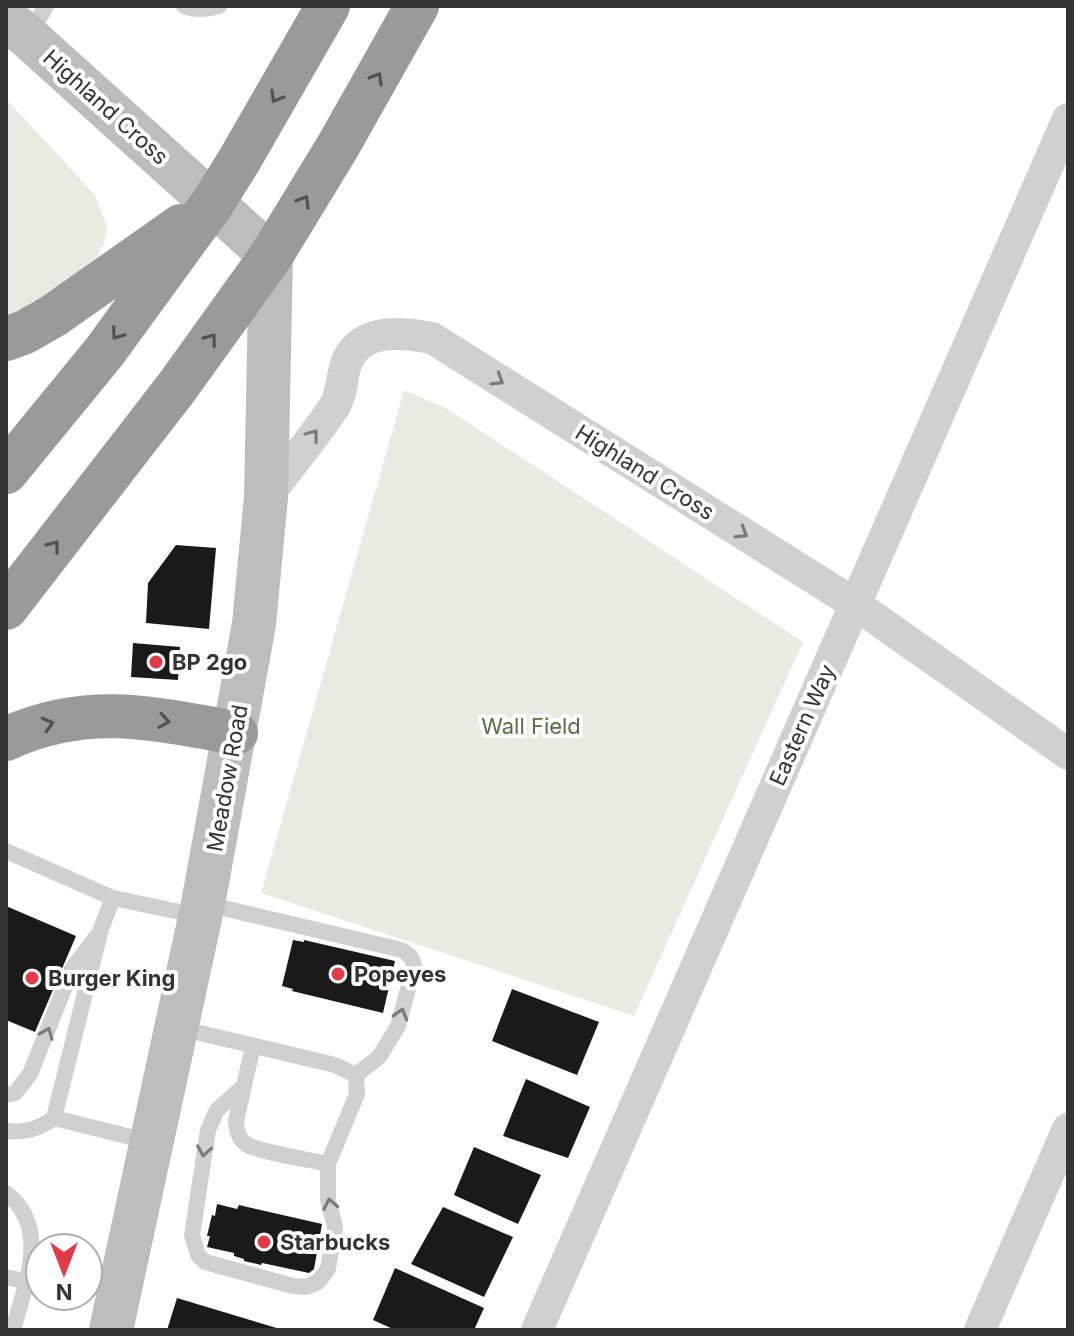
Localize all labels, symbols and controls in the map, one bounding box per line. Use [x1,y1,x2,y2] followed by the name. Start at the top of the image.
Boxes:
[38,44,174,170] street label: Highland Cross
[367,72,382,87] one-way arrow
[270,88,286,103] one-way arrow
[295,195,310,210] one-way arrow
[112,326,127,340] one-way arrow
[201,333,216,348] one-way arrow
[489,370,504,385] one-way arrow
[571,419,719,525] street label: Highland Cross
[303,429,318,444] one-way arrow
[733,523,748,539] one-way arrow
[44,540,58,555] one-way arrow
[172,649,247,675] place label: BP 2go
[147,653,165,671] marker: BP 2go
[764,660,840,790] street label: Eastern Way
[201,702,253,854] street label: Meadow Road
[157,712,171,729] one-way arrow
[481,713,581,739] park label: Wall Field
[40,716,54,733] one-way arrow
[354,961,446,987] place label: Popeyes
[48,965,175,991] place label: Burger King
[329,965,347,983] marker: Popeyes
[23,969,41,987] marker: Burger King
[392,1007,408,1021] one-way arrow
[37,1027,54,1041] one-way arrow
[196,1144,213,1158] one-way arrow
[322,1198,339,1211] one-way arrow
[280,1229,390,1255] place label: Starbucks
[24,1232,104,1312] north arrow
[255,1233,273,1251] marker: Starbucks
[56,1279,72,1305] text: N

